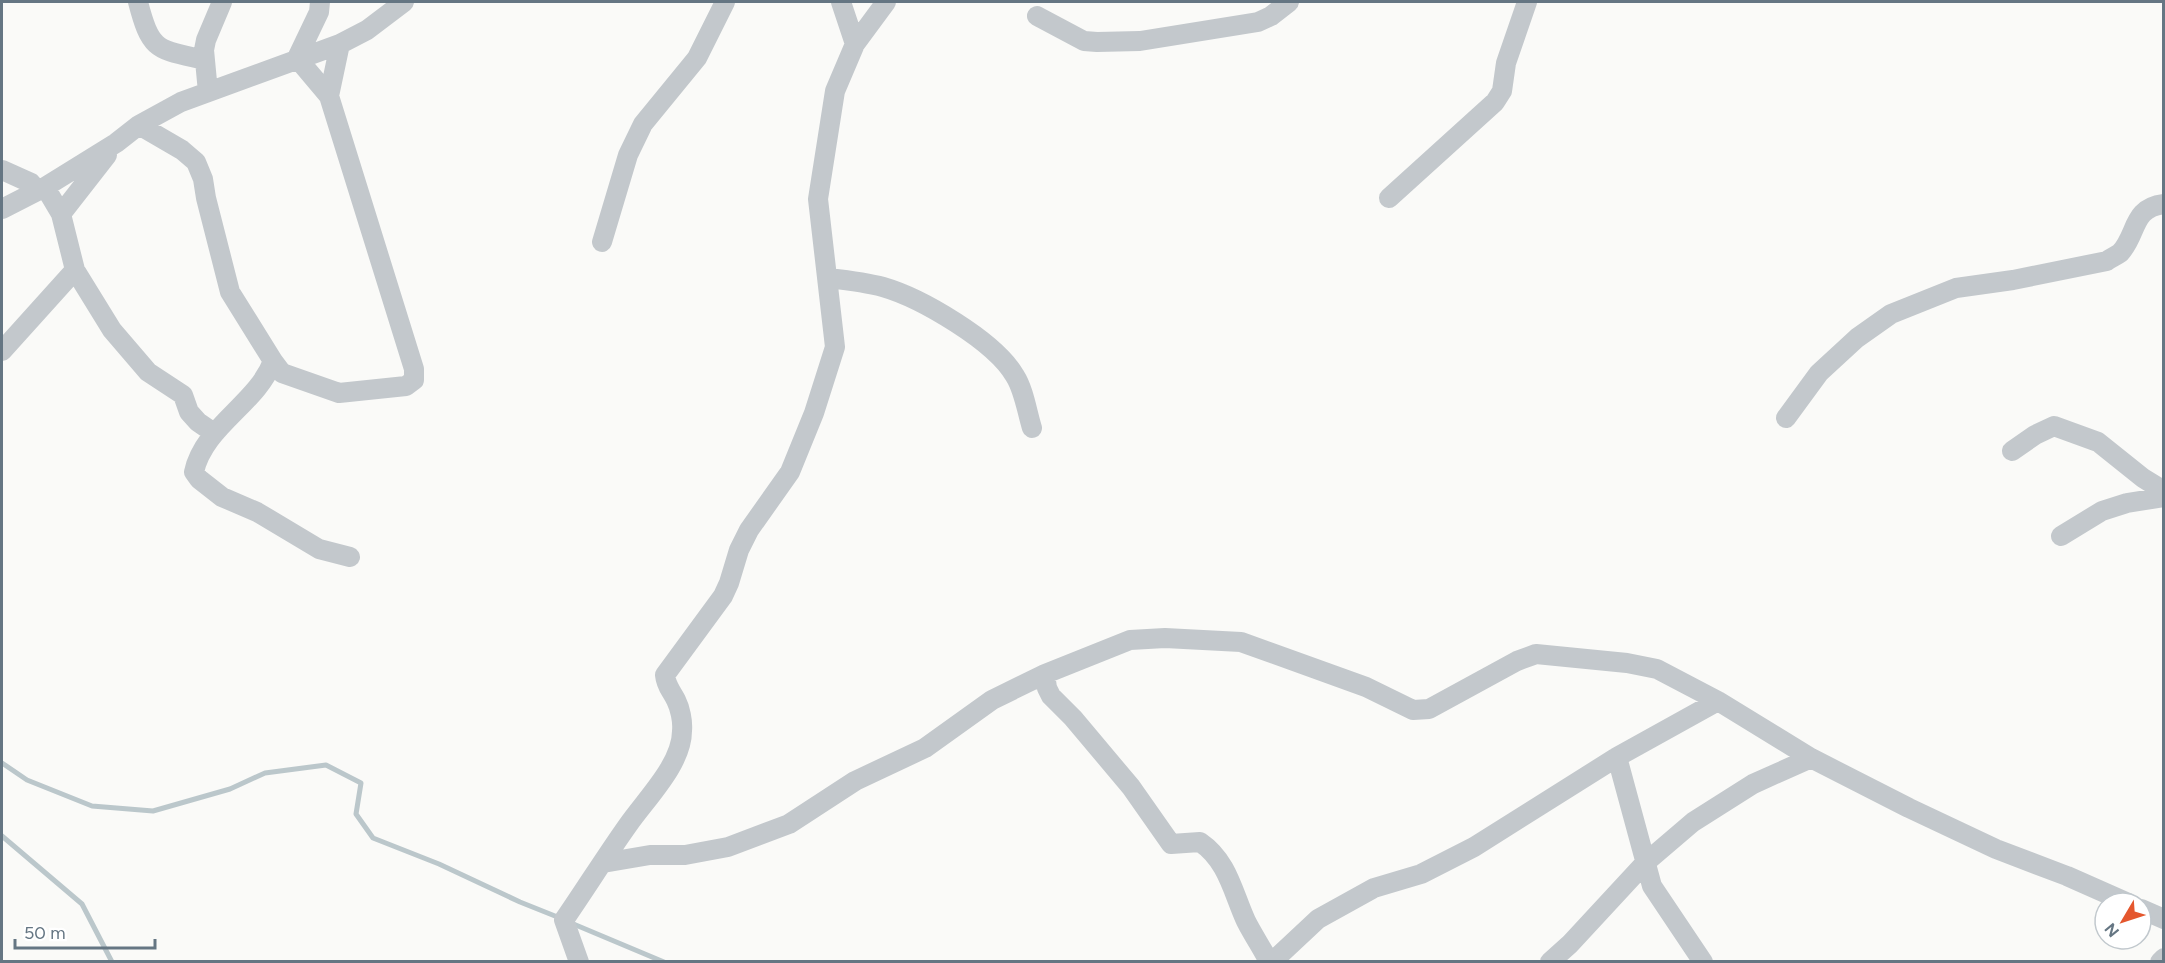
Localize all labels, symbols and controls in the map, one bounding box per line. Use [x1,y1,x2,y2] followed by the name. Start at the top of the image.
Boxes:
[2093,891,2153,951] north arrow
[15,912,154,950] scale bar
[2100,919,2123,941] text: N
[24,922,66,944] text: 50 m

